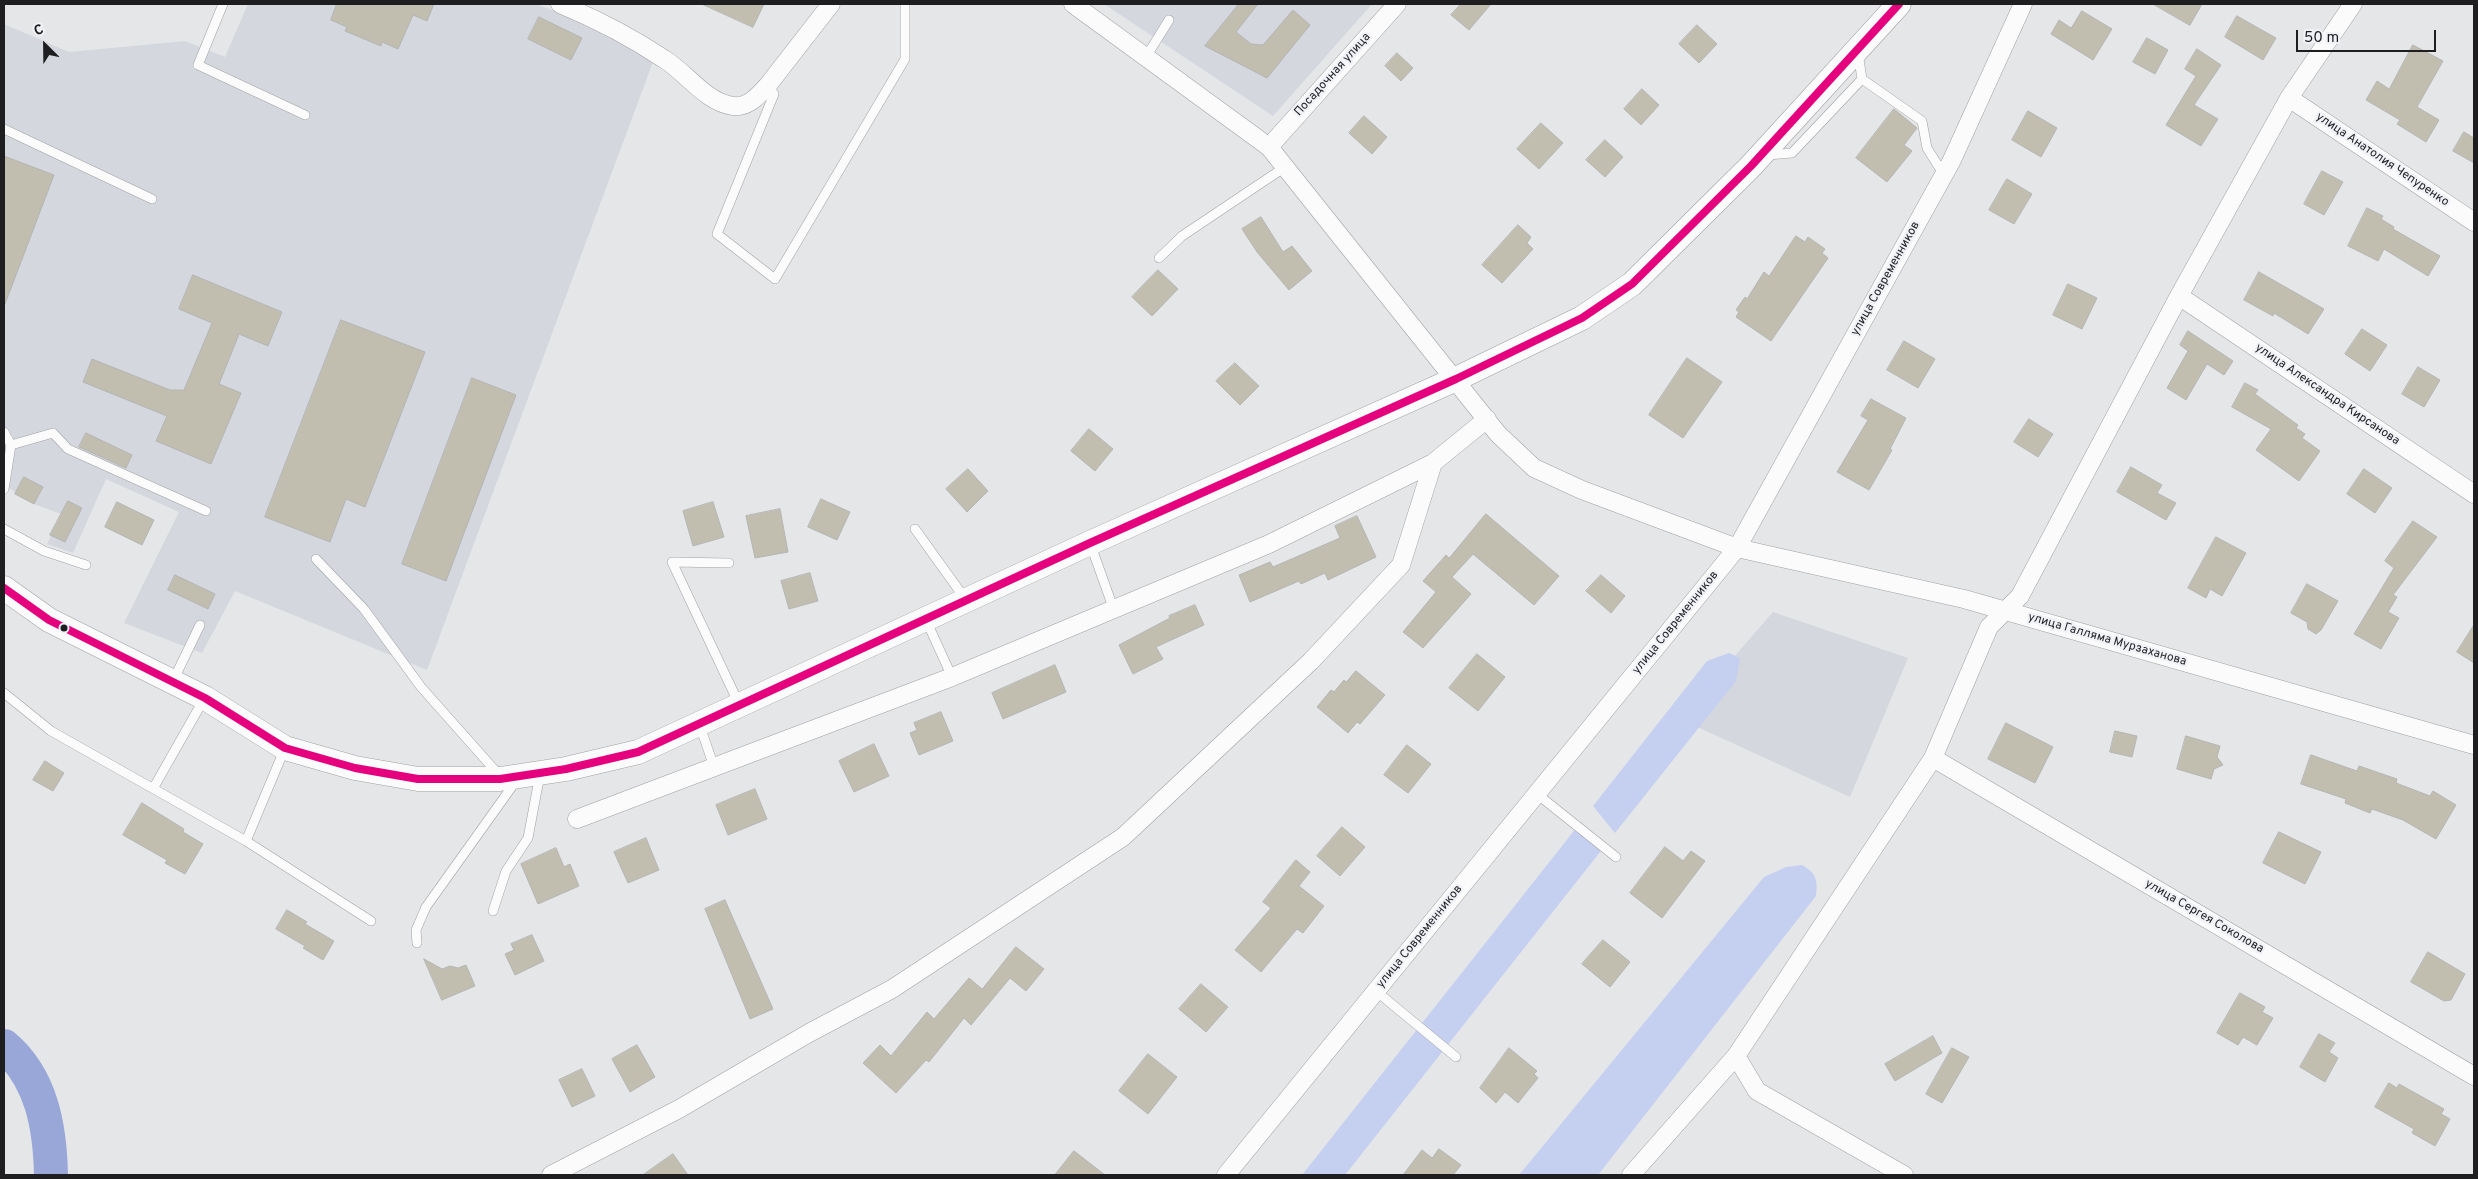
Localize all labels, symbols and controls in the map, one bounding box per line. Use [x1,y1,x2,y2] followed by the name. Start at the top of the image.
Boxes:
[20,20,70,70] north arrow
[2298,20,2438,52] scale bar
[31,21,46,40] text: С
[2304,29,2339,48] text: 50 m
[1292,30,1374,120] street label: Посадочная улица
[2313,110,2451,210] street label: улица Анатолия Чепуренко
[1849,219,1923,339] street label: улица Современников
[2252,341,2402,449] street label: улица Александра Кирсанова
[1630,569,1722,677] street label: улица Современников
[2026,610,2188,670] street label: улица Галляма Мурзаханова
[59,623,69,633] unlabelled marker
[2142,877,2266,957] street label: улица Сергея Соколова
[1374,883,1466,991] street label: улица Современников

